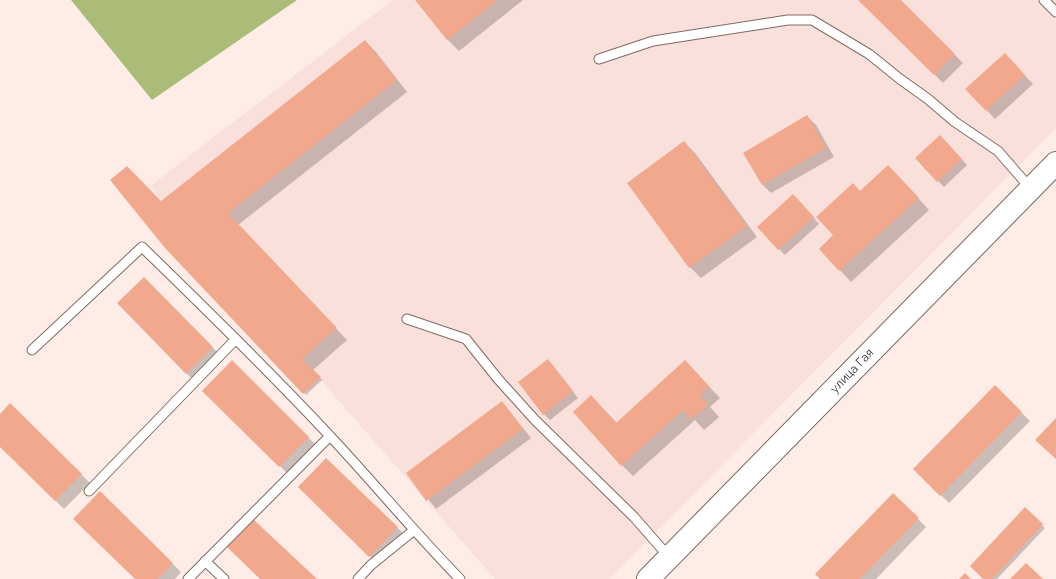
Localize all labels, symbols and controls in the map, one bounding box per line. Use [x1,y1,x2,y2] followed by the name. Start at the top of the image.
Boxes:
[827,346,877,396] street label: улица Гая

